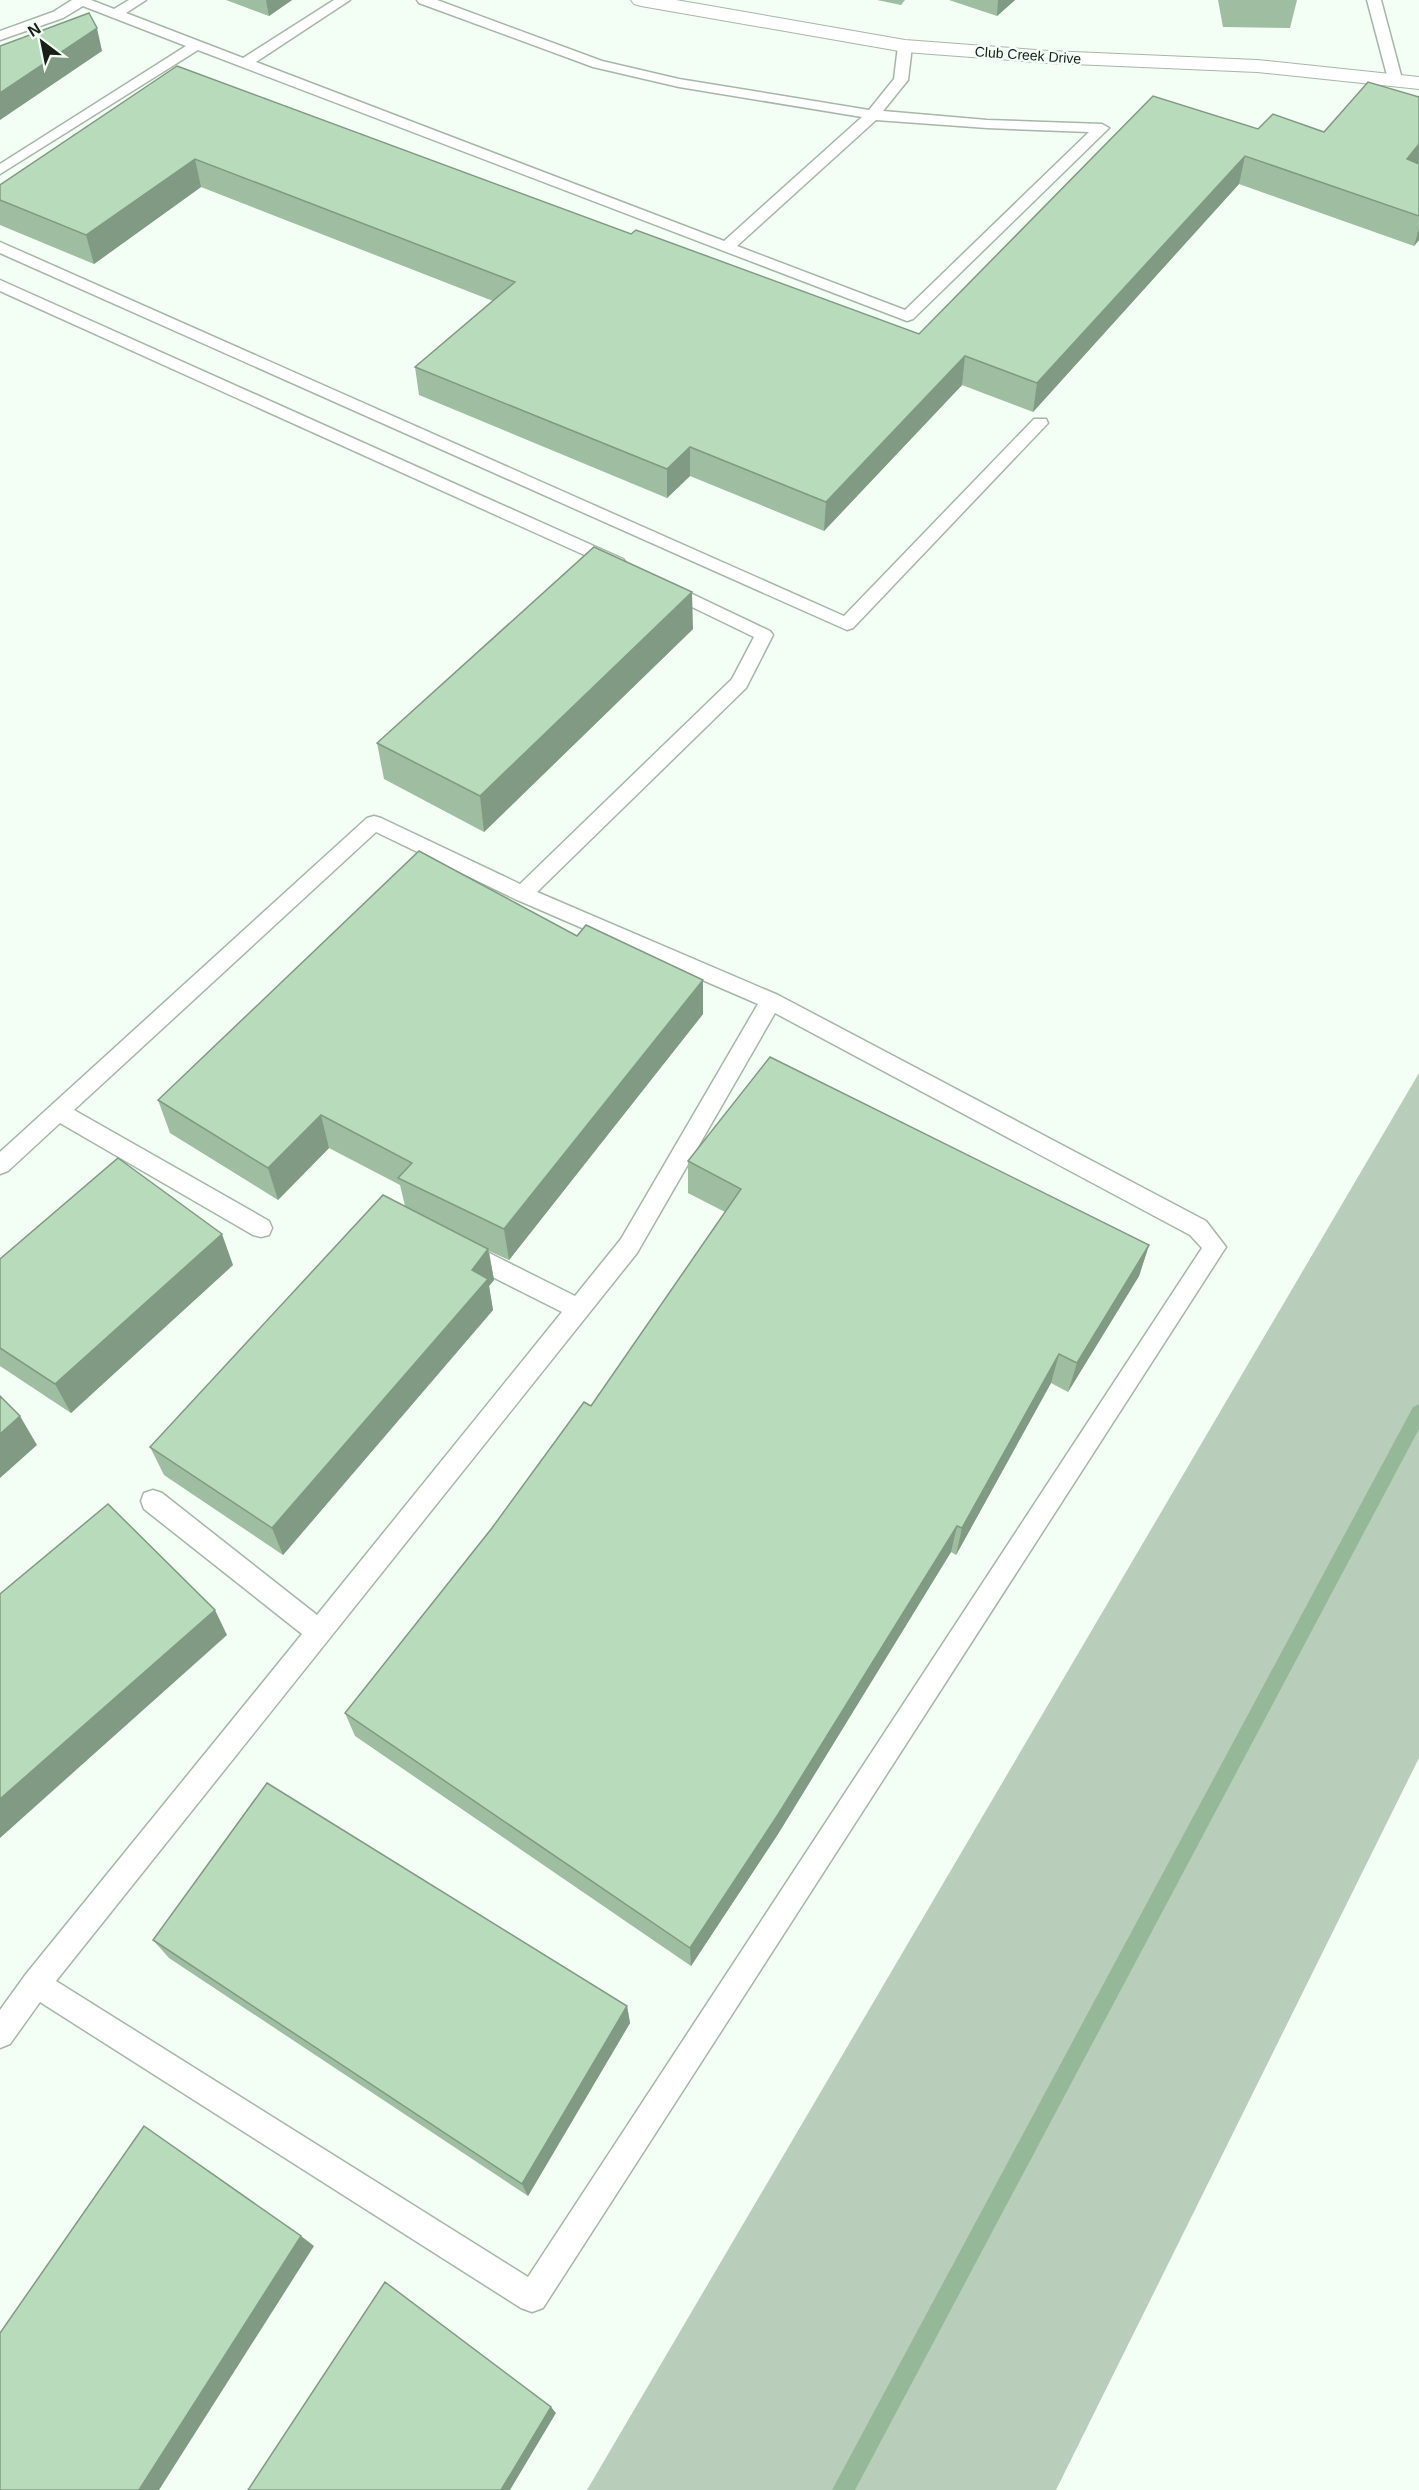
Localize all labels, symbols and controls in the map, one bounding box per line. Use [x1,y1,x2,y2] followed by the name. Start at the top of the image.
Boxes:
[12,12,72,72] north arrow
[25,19,44,40] text: N
[974,43,1082,67] street label: Club Creek Drive

